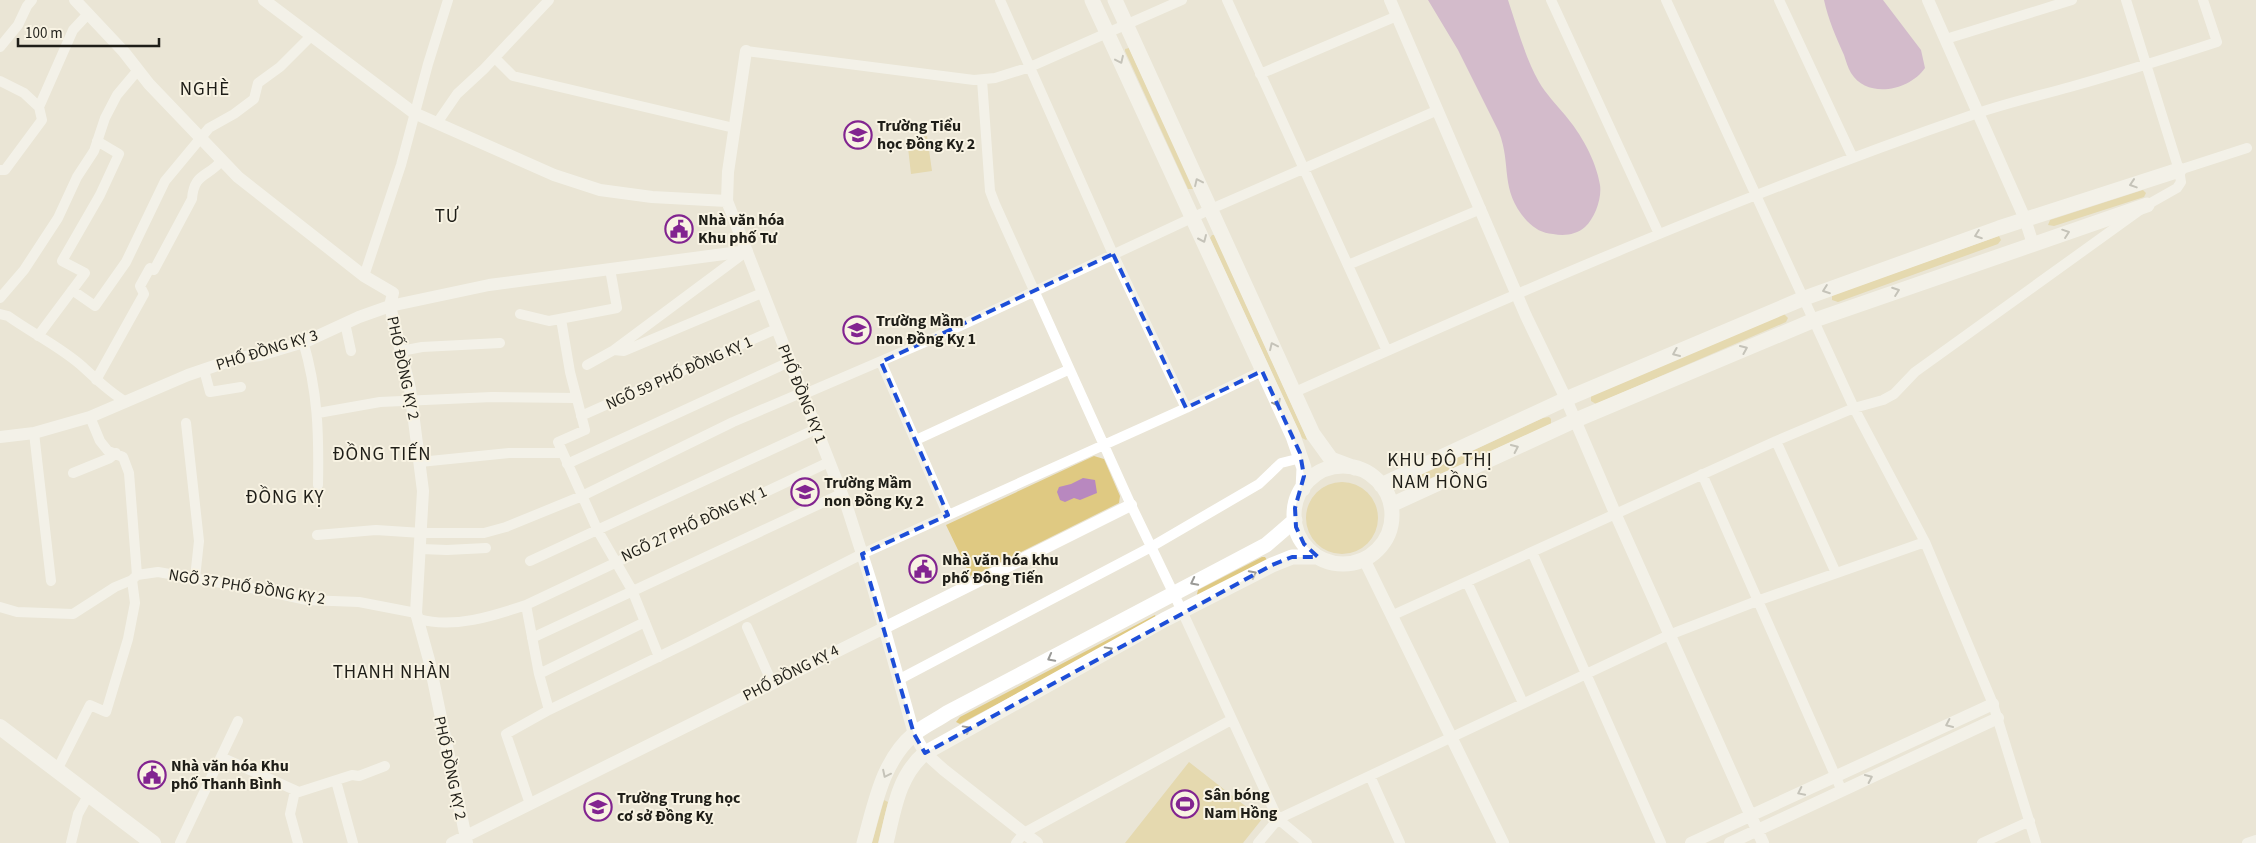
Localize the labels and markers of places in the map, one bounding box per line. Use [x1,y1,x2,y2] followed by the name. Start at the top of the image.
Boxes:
[877,115,975,155] place label: Trường Tiểu học Đồng Kỵ 2
[843,120,873,150] school or university icon: Trường Tiểu học Đồng Kỵ 2
[698,209,785,249] place label: Nhà văn hóa Khu phố Tư
[664,214,694,244] public building icon: Nhà văn hóa Khu phố Tư
[876,310,976,350] place label: Trường Mầm non Đồng Kỵ 1
[842,315,872,345] school or university icon: Trường Mầm non Đồng Kỵ 1
[824,472,924,512] place label: Trường Mầm non Đồng Kỵ 2
[790,477,820,507] school or university icon: Trường Mầm non Đồng Kỵ 2
[942,549,1059,589] place label: Nhà văn hóa khu phố Đông Tiến
[908,554,938,584] public building icon: Nhà văn hóa khu phố Đông Tiến
[171,755,289,795] place label: Nhà văn hóa Khu phố Thanh Bình
[137,760,167,790] public building icon: Nhà văn hóa Khu phố Thanh Bình
[1204,784,1278,824] place label: Sân bóng Nam Hồng
[617,787,741,827] place label: Trường Trung học cơ sở Đồng Kỵ
[1170,789,1200,819] sports icon: Sân bóng Nam Hồng
[583,792,613,822] school or university icon: Trường Trung học cơ sở Đồng Kỵ

